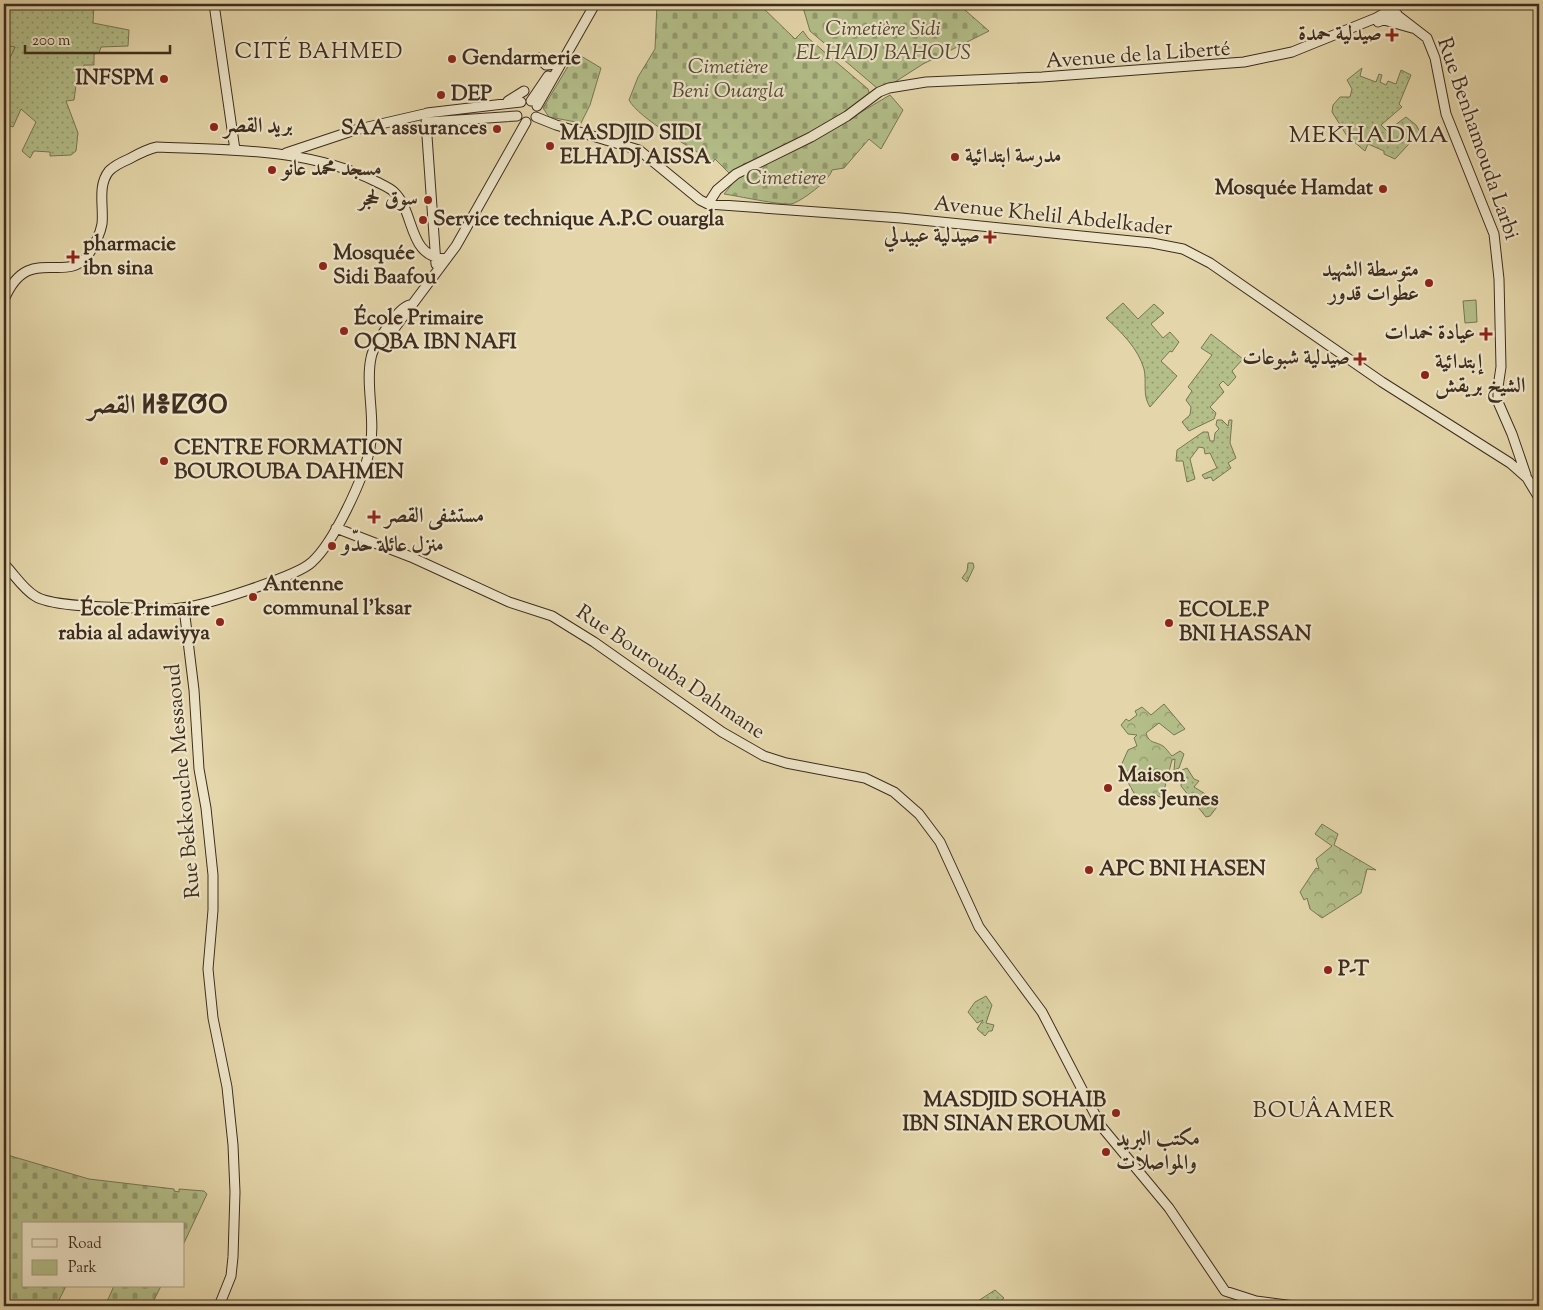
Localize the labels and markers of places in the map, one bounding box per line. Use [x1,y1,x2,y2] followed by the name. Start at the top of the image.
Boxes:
[1298,20,1382,50] place label: صيدلية حمدة
[1386,29,1398,41] marker: صيدلية حمدة
[462,44,581,74] place label: Gendarmerie
[446,53,458,65] marker: Gendarmerie
[75,64,155,94] place label: INFSPM
[158,73,170,85] marker: INFSPM
[451,80,492,110] place label: DEP
[435,89,447,101] marker: DEP
[221,112,293,142] place label: بريد القصر
[341,114,487,144] place label: SAA assurances
[560,119,712,173] place label: MASDJID SIDI ELHADJ AISSA
[208,121,220,133] marker: بريد القصر
[491,123,503,135] marker: SAA assurances
[544,140,556,152] marker: MASDJID SIDI ELHADJ AISSA
[965,142,1061,172] place label: مدرسة ابتدائية
[949,151,961,163] marker: مدرسة ابتدائية
[280,155,382,185] place label: مسجد محمد عانو
[266,164,278,176] marker: مسجد محمد عانو
[1215,174,1374,204] place label: Mosquée Hamdat
[1377,183,1389,195] marker: Mosquée Hamdat
[357,185,418,215] place label: سوق لحجر
[422,194,434,206] marker: سوق لحجر
[433,205,724,235] place label: Service technique A.P.C ouargla
[417,214,429,226] marker: Service technique A.P.C ouargla
[883,222,980,253] place label: صيدلية عبيدلي
[83,230,176,284] place label: pharmacie ibn sina
[984,231,996,243] marker: صيدلية عبيدلي
[333,239,438,293] place label: Mosquée Sidi Baafou
[67,251,79,263] marker: pharmacie ibn sina
[1322,256,1419,310] place label: متوسطة الشهيد عطوات قدور
[317,260,329,272] marker: Mosquée Sidi Baafou
[1423,277,1435,289] marker: متوسطة الشهيد عطوات قدور
[354,304,517,358] place label: École Primaire OQBA IBN NAFI
[1384,319,1475,349] place label: عيادة خمدات
[338,325,350,337] marker: École Primaire OQBA IBN NAFI
[1479,327,1493,341] marker: عيادة خمدات
[1242,344,1350,374] place label: صيدلية شبوعات
[1435,348,1525,404] place label: إبتدائية الشيخ بريقش
[1354,353,1366,365] marker: صيدلية شبوعات
[1419,369,1431,381] marker: إبتدائية الشيخ بريقش
[174,434,404,488] place label: CENTRE FORMATION BOUROUBA DAHMEN
[158,455,170,467] marker: CENTRE FORMATION BOUROUBA DAHMEN
[382,502,484,532] place label: مستشفى القصر
[367,510,381,524] marker: مستشفى القصر
[340,529,444,561] place label: منزل عائلة حدّو
[326,540,338,552] marker: منزل عائلة حدّو
[263,570,412,624] place label: Antenne communal l'ksar
[247,591,259,603] marker: Antenne communal l'ksar
[58,595,210,649] place label: École Primaire rabia al adawiyya
[1179,596,1312,650] place label: ECOLE.P BNI HASSAN
[214,616,226,628] marker: École Primaire rabia al adawiyya
[1163,617,1175,629] marker: ECOLE.P BNI HASSAN
[1118,761,1219,815] place label: Maison dess Jeunes
[1102,782,1114,794] marker: Maison dess Jeunes
[1099,855,1266,885] place label: APC BNI HASEN
[1083,864,1095,876] marker: APC BNI HASEN
[1338,955,1369,985] place label: P-T
[1322,964,1334,976] marker: P-T
[902,1086,1107,1140] place label: MASDJID SOHAIB IBN SINAN EROUMI
[1110,1107,1122,1119] marker: MASDJID SOHAIB IBN SINAN EROUMI
[1116,1125,1200,1179] place label: مكتب البريد والمواصلات
[1100,1146,1112,1158] marker: مكتب البريد والمواصلات

